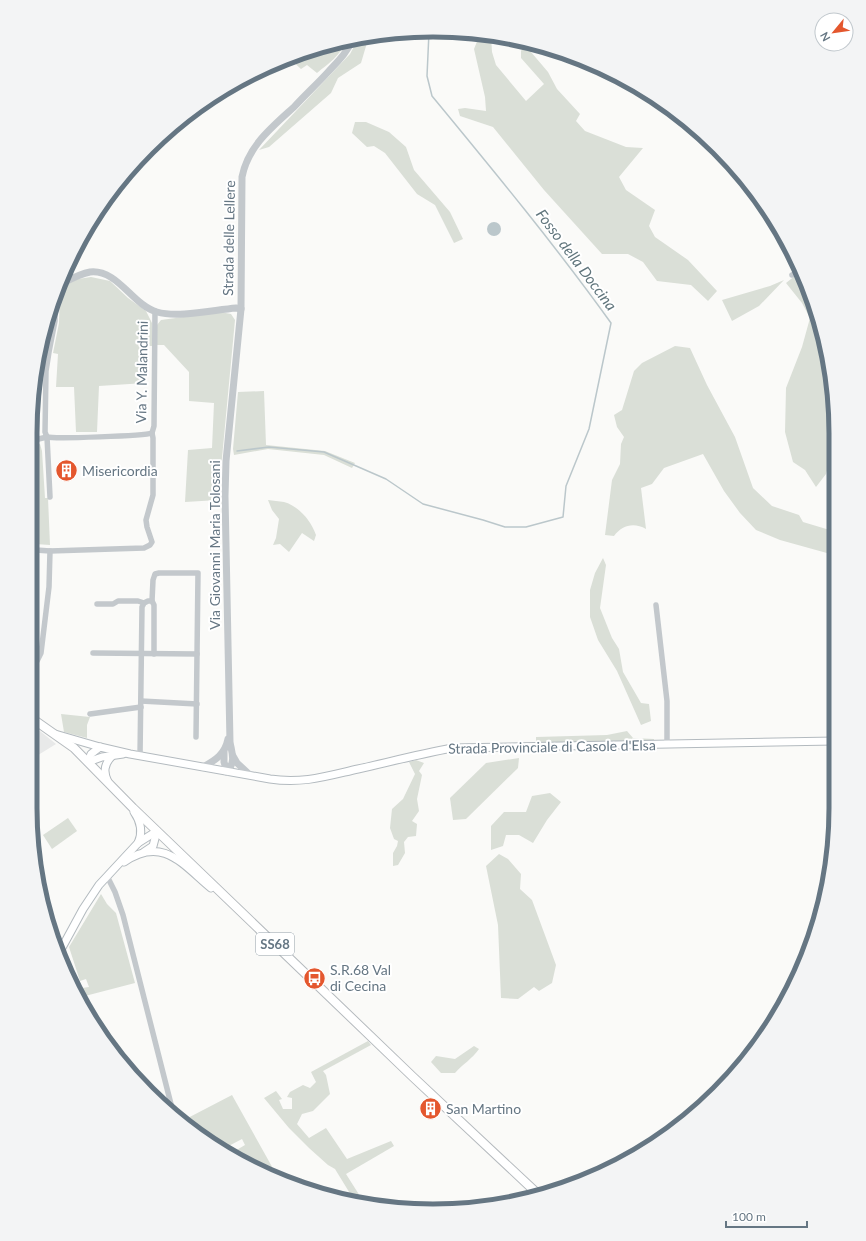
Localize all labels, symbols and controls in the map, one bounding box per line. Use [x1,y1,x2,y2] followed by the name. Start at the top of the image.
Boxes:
[814,12,854,52] north arrow
[817,30,833,44] text: N
[219,180,238,296] street label: Strada delle Lellere
[533,205,621,314] water label: Fosso della Doccina
[132,321,151,423] street label: Via Y. Malandrini
[54,458,80,484] building icon: Misericordia
[206,460,223,630] street label: Via Giovanni Maria Tolosani
[82,462,158,479] place label: Misericordia
[448,736,656,757] street label: Strada Provinciale di Casole d'Elsa
[256,933,294,955] road number: SS68
[330,961,391,994] place label: S.R.68 Val di Cecina
[302,965,328,991] bus stop icon: S.R.68 Val di Cecina
[418,1096,444,1122] building icon: San Martino
[446,1100,521,1117] place label: San Martino
[726,1203,807,1229] scale bar
[732,1209,766,1224] text: 100 m

